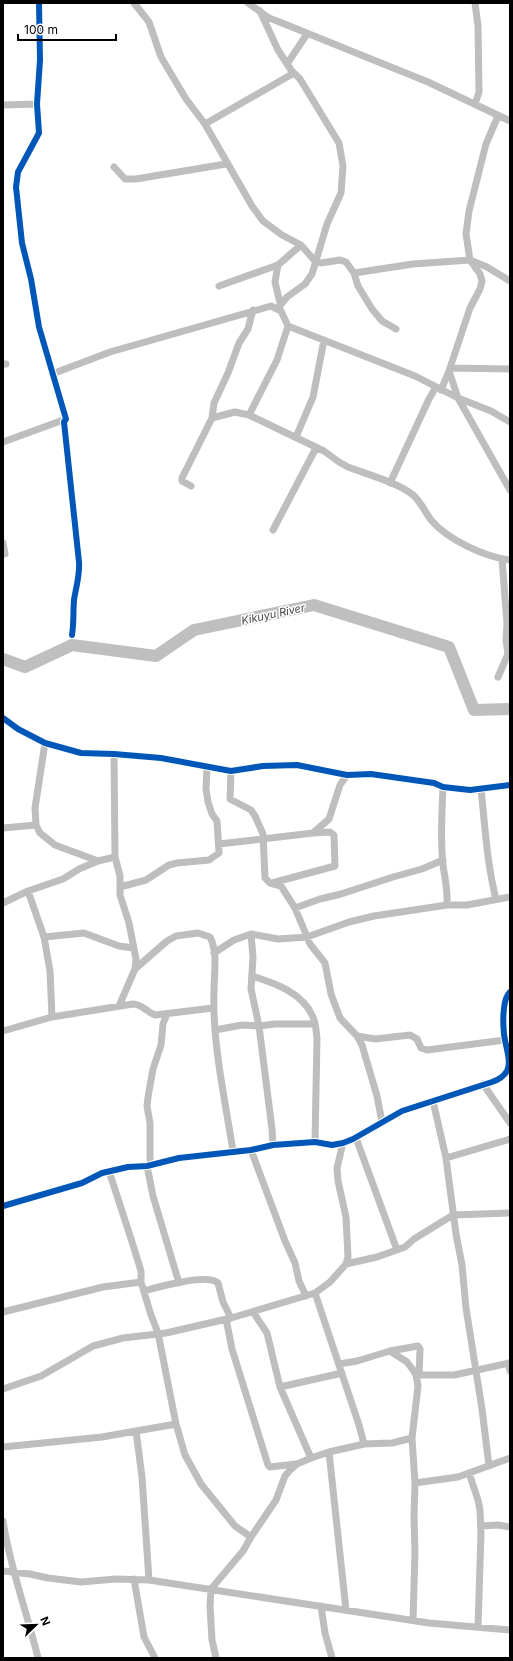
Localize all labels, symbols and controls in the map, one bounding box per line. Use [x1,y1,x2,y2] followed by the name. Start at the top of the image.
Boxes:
[18,16,116,42] scale bar
[24,22,58,37] text: 100 m
[240,600,307,628] water label: Kikuyu River
[16,1605,56,1645] north arrow
[37,1614,53,1628] text: N

